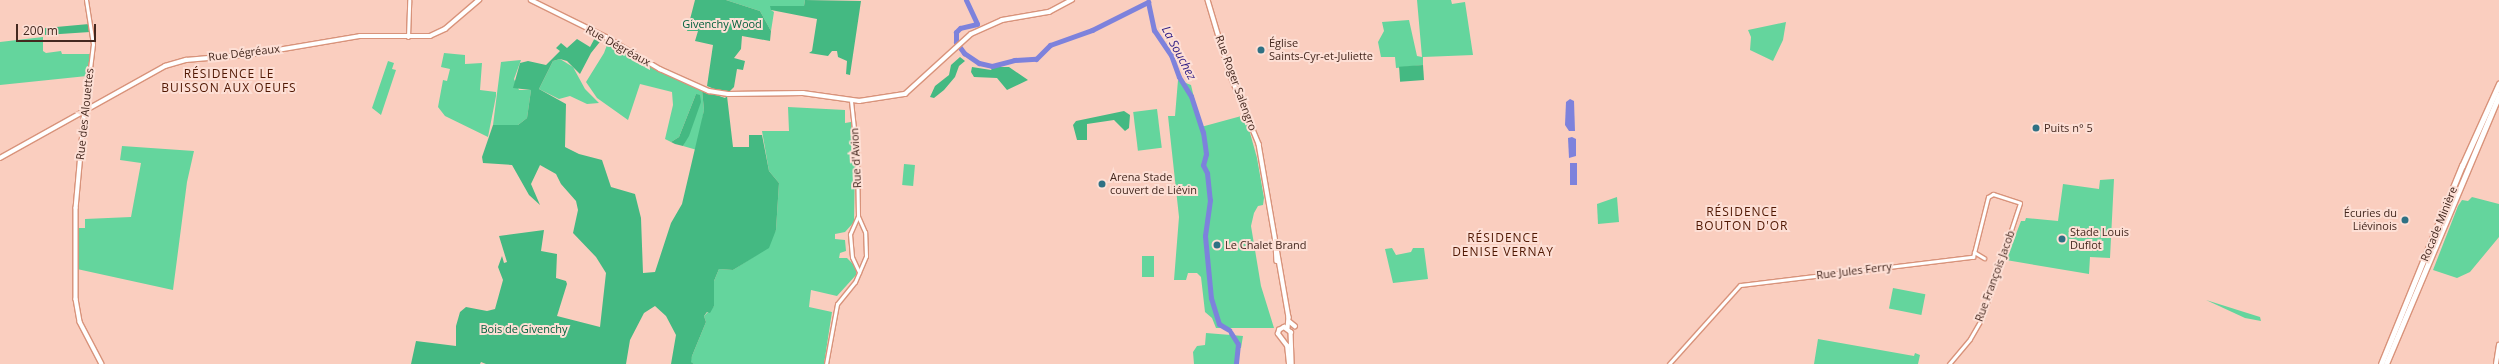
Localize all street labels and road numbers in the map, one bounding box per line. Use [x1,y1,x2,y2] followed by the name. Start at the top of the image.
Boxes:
[583,23,653,69] street label: Rue Dégréaux
[1213,34,1259,132] street label: Rue Roger Salengro
[207,42,281,64] street label: Rue Dégréaux
[74,68,96,160] street label: Rue des Alouettes
[848,128,864,188] street label: Rue d'Avion
[2418,185,2460,263] street label: Rocade Minière
[1972,229,2018,323] street label: Rue François Jacob
[1816,260,1892,282] street label: Rue Jules Ferry

